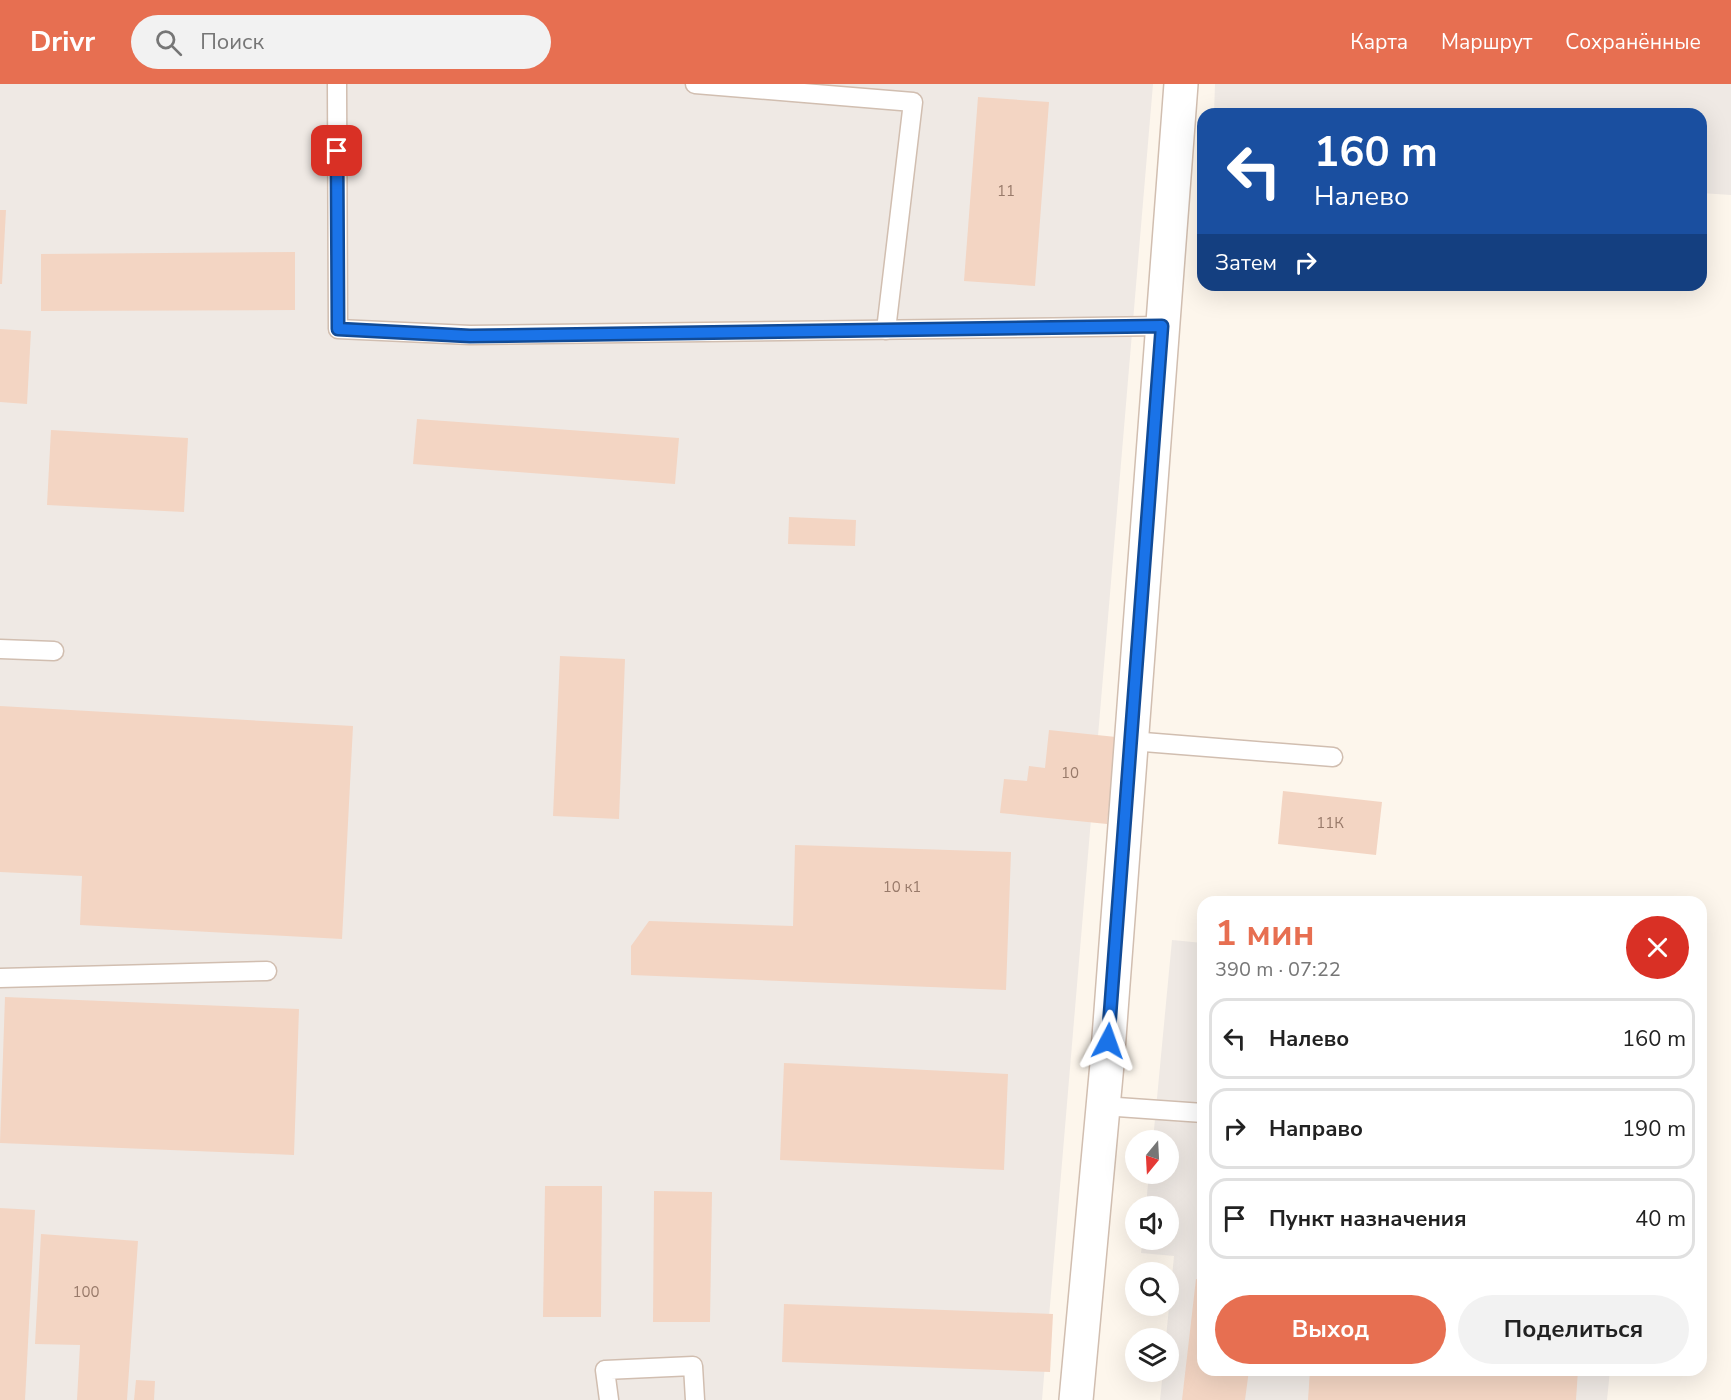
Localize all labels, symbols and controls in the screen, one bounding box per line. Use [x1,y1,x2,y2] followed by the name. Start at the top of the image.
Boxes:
[131,15,551,69] search box
[30,23,95,61] text: Drivr
[152,26,185,59] icon: search
[200,27,264,57] text: Поиск
[1350,28,1408,56] text: Карта
[1441,28,1532,56] text: Маршрут
[1565,28,1701,56] text: Сохранённые
[1314,124,1438,181] text: 160 m
[311,125,362,176] pin
[1215,132,1293,210] icon: left
[320,134,353,167] icon: arrive
[1314,178,1409,215] text: Налево
[997,181,1015,201] house number: 11
[1289,246,1322,279] icon: right
[1215,248,1277,278] text: Затем
[1061,763,1079,783] house number: 10
[1316,813,1344,833] house number: 11К
[883,877,921,897] house number: 10 к1
[1215,909,1315,958] text: 1 мин
[1626,916,1689,979] button: close
[1215,956,1341,983] text: 390 m · 07:22
[1076,1009,1140,1073] position arrow
[1218,1022,1251,1055] icon: left
[1269,1024,1349,1054] text: Налево
[1622,1024,1686,1054] text: 160 m
[1218,1112,1251,1145] icon: right
[1269,1114,1363,1144] text: Направо
[1622,1114,1686,1144] text: 190 m
[1125,1130,1179,1184] north arrow
[1125,1130,1179,1382] map controls
[1125,1196,1179,1250] button: sound
[1218,1202,1251,1235] icon: arrive
[1269,1204,1467,1234] text: Пункт назначения
[1635,1204,1686,1234] text: 40 m
[1125,1262,1179,1316] button: search
[72,1282,100,1302] house number: 100
[1215,1295,1446,1364] button: Выход
[1458,1295,1689,1364] button: Поделиться
[1125,1328,1179,1382] button: layers

